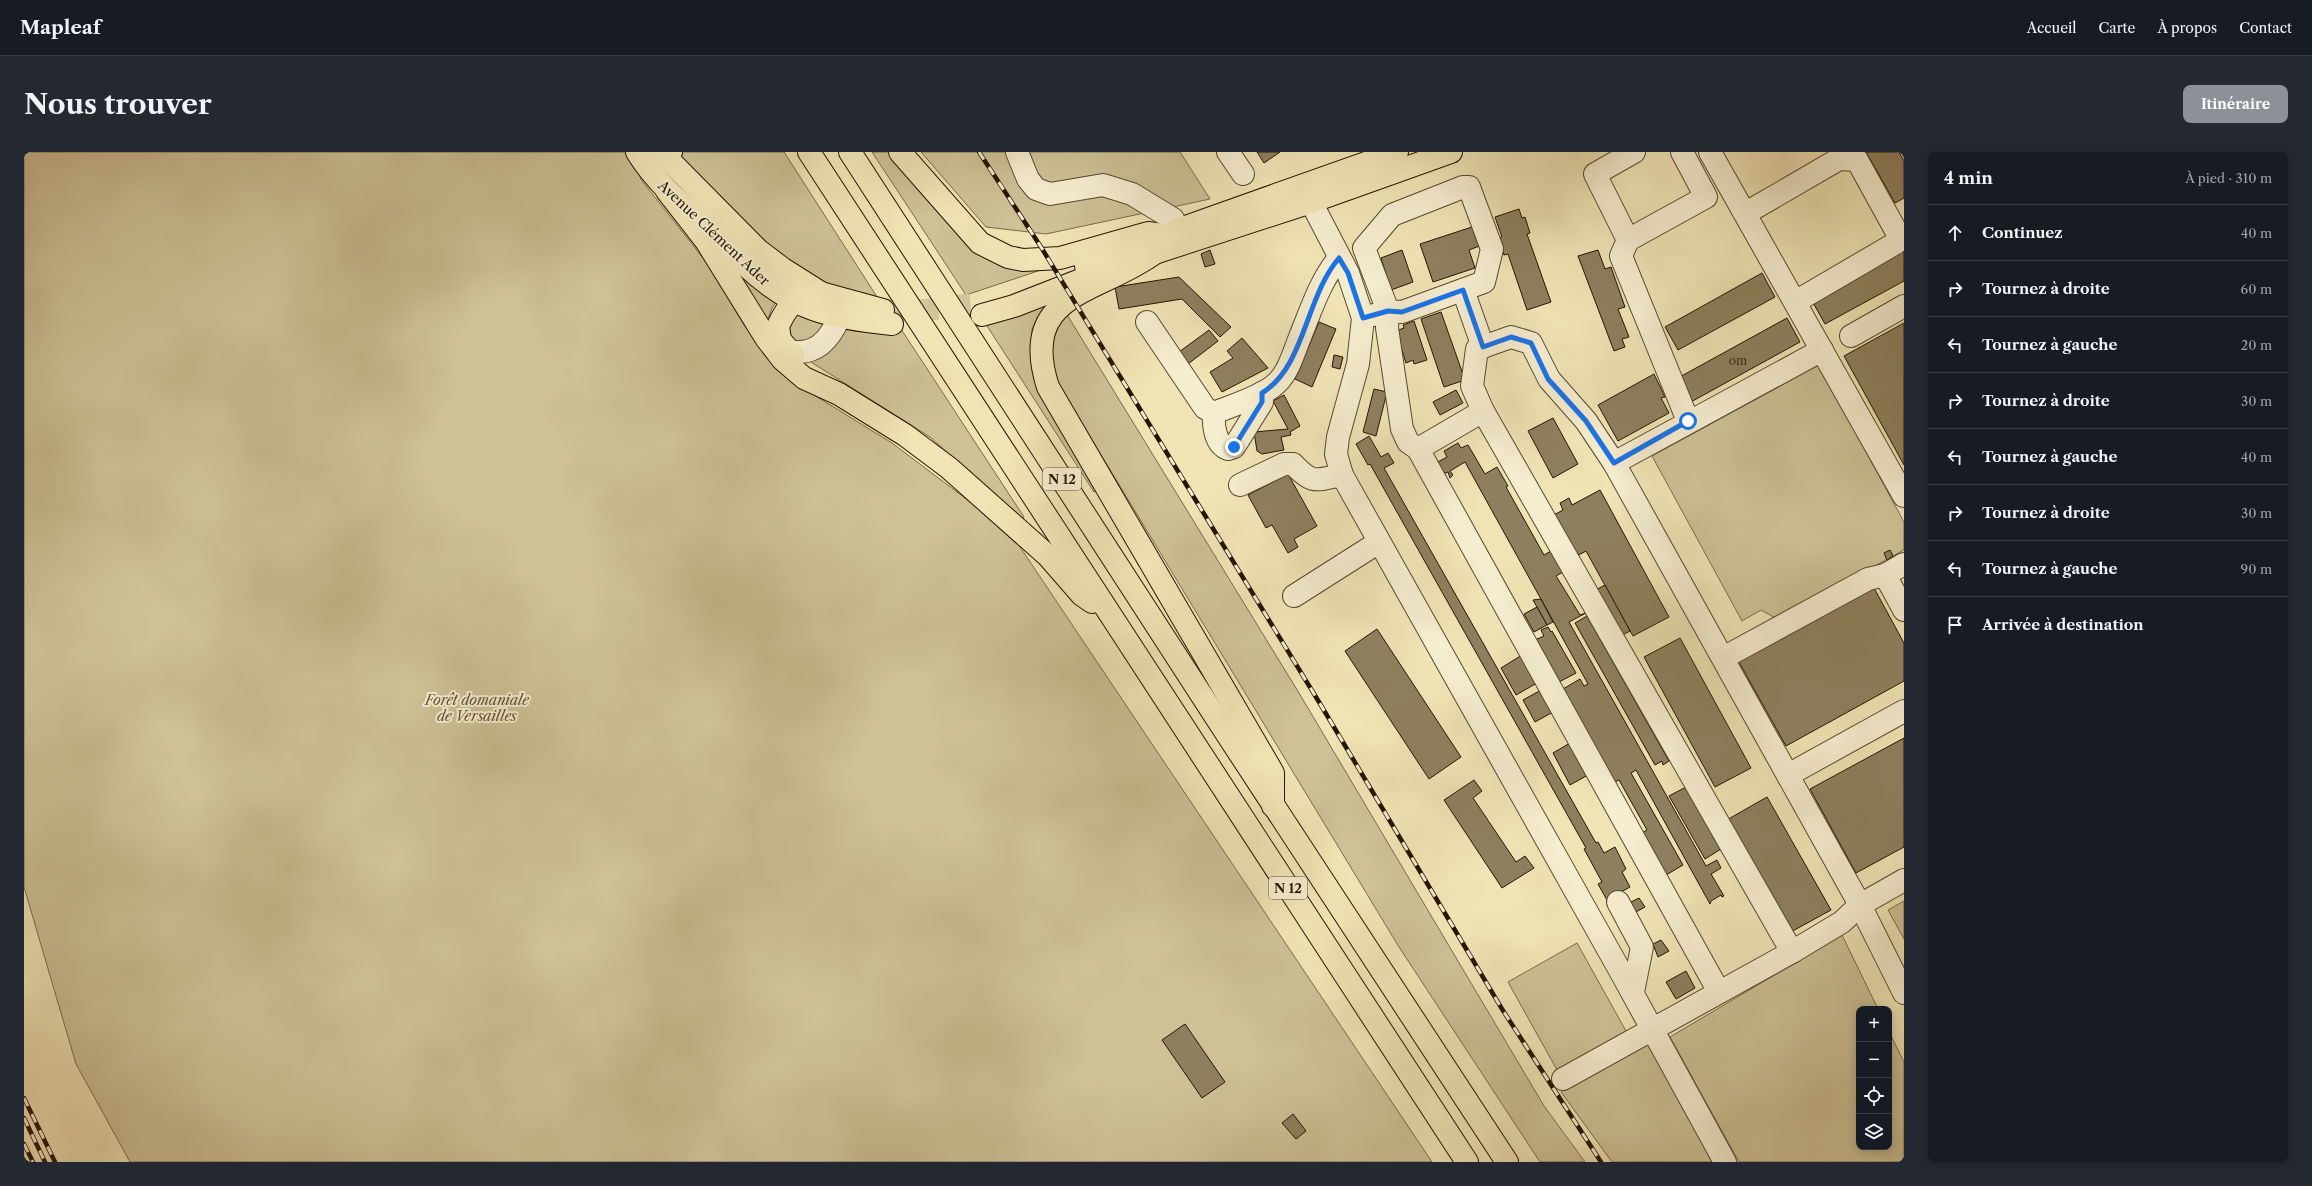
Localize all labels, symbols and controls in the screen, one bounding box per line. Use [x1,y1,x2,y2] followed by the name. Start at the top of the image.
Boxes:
[20,16,101,39] text: Mapleaf
[2027,19,2077,37] text: Accueil
[2099,19,2135,37] text: Carte
[2157,19,2217,37] text: À propos
[2239,19,2292,37] text: Contact
[2183,85,2288,123] button: Itinéraire
[24,87,212,121] text: Nous trouver
[1944,168,1993,188] text: 4 min
[2185,170,2272,186] text: À pied · 310 m
[654,176,774,290] street label: Avenue Clément Ader
[1944,222,1966,244] icon: ahead
[1982,223,2063,242] text: Continuez
[2241,225,2272,241] text: 40 m
[1944,278,1966,300] icon: right
[1982,279,2110,298] text: Tournez à droite
[2241,281,2272,297] text: 60 m
[1944,334,1966,356] icon: left
[1982,335,2118,354] text: Tournez à gauche
[2241,337,2272,353] text: 20 m
[1729,353,1747,368] house number: om
[1944,390,1966,412] icon: right
[1982,391,2110,410] text: Tournez à droite
[2241,393,2272,409] text: 30 m
[1679,412,1697,430] route start
[1225,438,1243,456] route end
[1944,446,1966,468] icon: left
[1982,447,2118,466] text: Tournez à gauche
[2241,449,2272,465] text: 40 m
[1043,468,1081,490] road number: N 12
[1944,502,1966,524] icon: right
[1982,503,2110,522] text: Tournez à droite
[2241,505,2272,521] text: 30 m
[1944,558,1966,580] icon: left
[1982,559,2118,578] text: Tournez à gauche
[2241,561,2272,577] text: 90 m
[1944,614,1966,636] icon: arrive
[1982,615,2144,634] text: Arrivée à destination
[424,691,530,725] park label: Forêt domaniale de Versailles
[1269,877,1307,899] road number: N 12
[1856,1006,1892,1150] map controls
[1856,1006,1892,1042] button: +
[1856,1042,1892,1078] button: −
[1856,1078,1892,1114] button: locate
[1856,1114,1892,1150] button: layers

